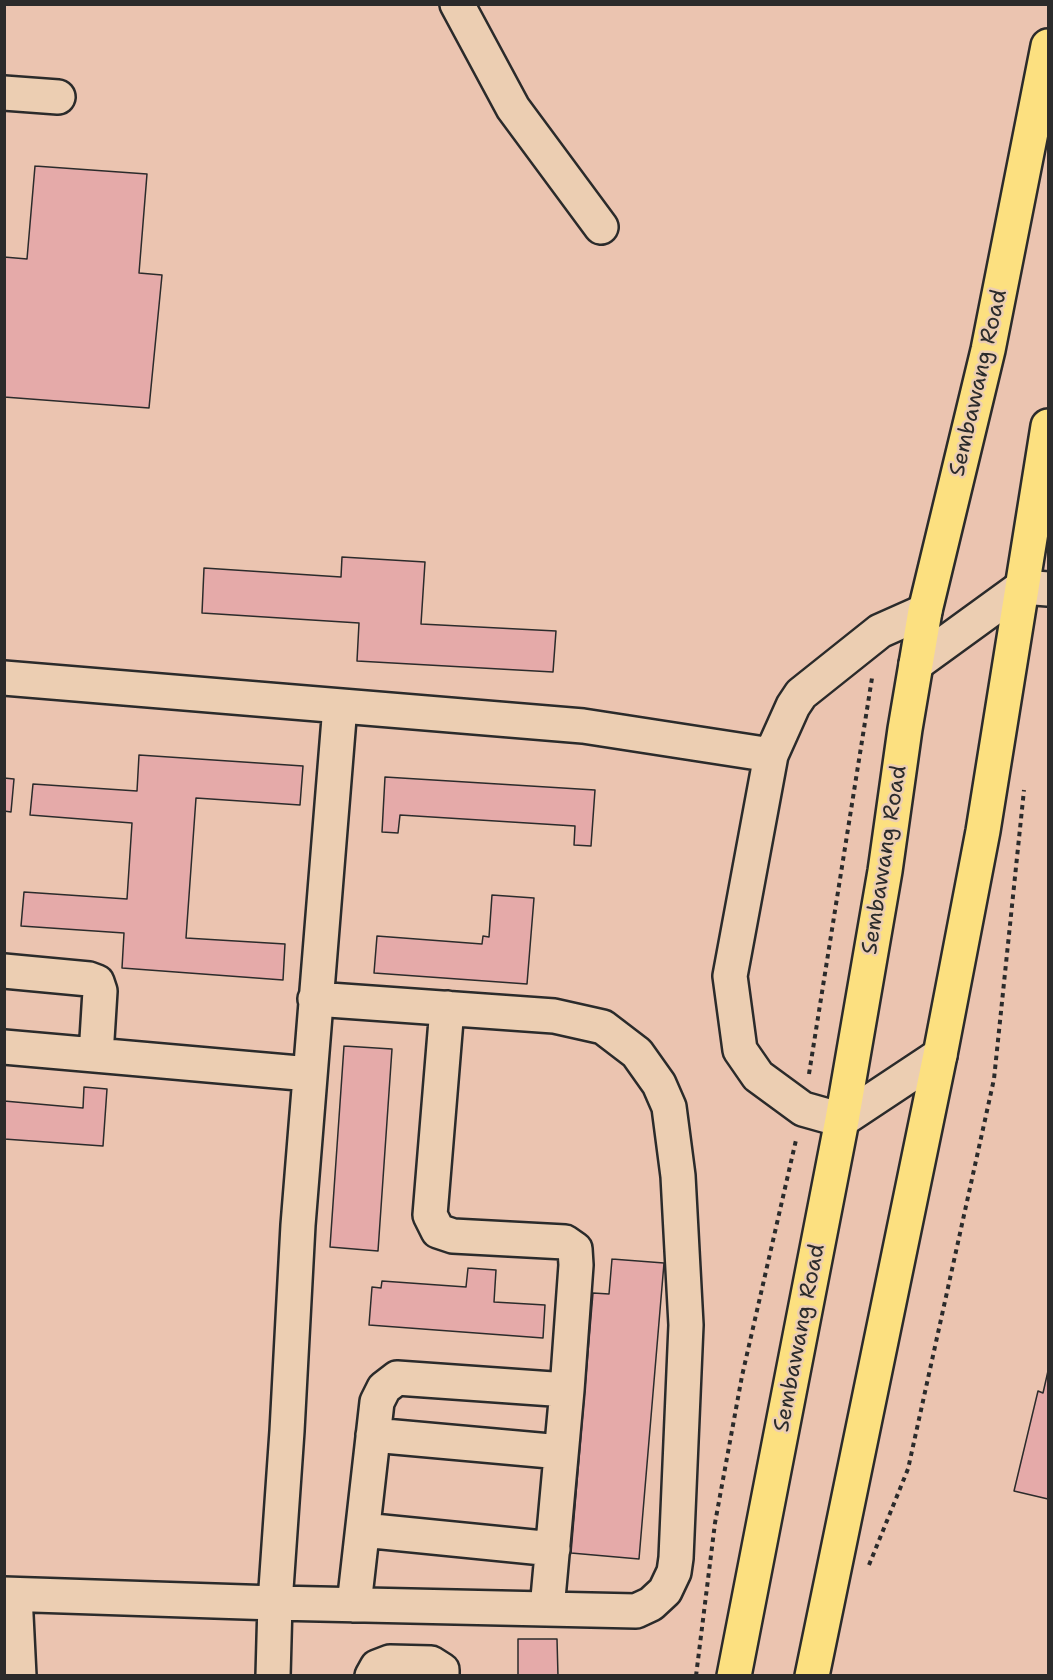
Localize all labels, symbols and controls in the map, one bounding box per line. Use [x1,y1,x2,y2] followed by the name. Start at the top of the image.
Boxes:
[945,287,1013,479] street label: Sembawang Road
[857,764,913,956] street label: Sembawang Road
[769,1242,831,1434] street label: Sembawang Road

